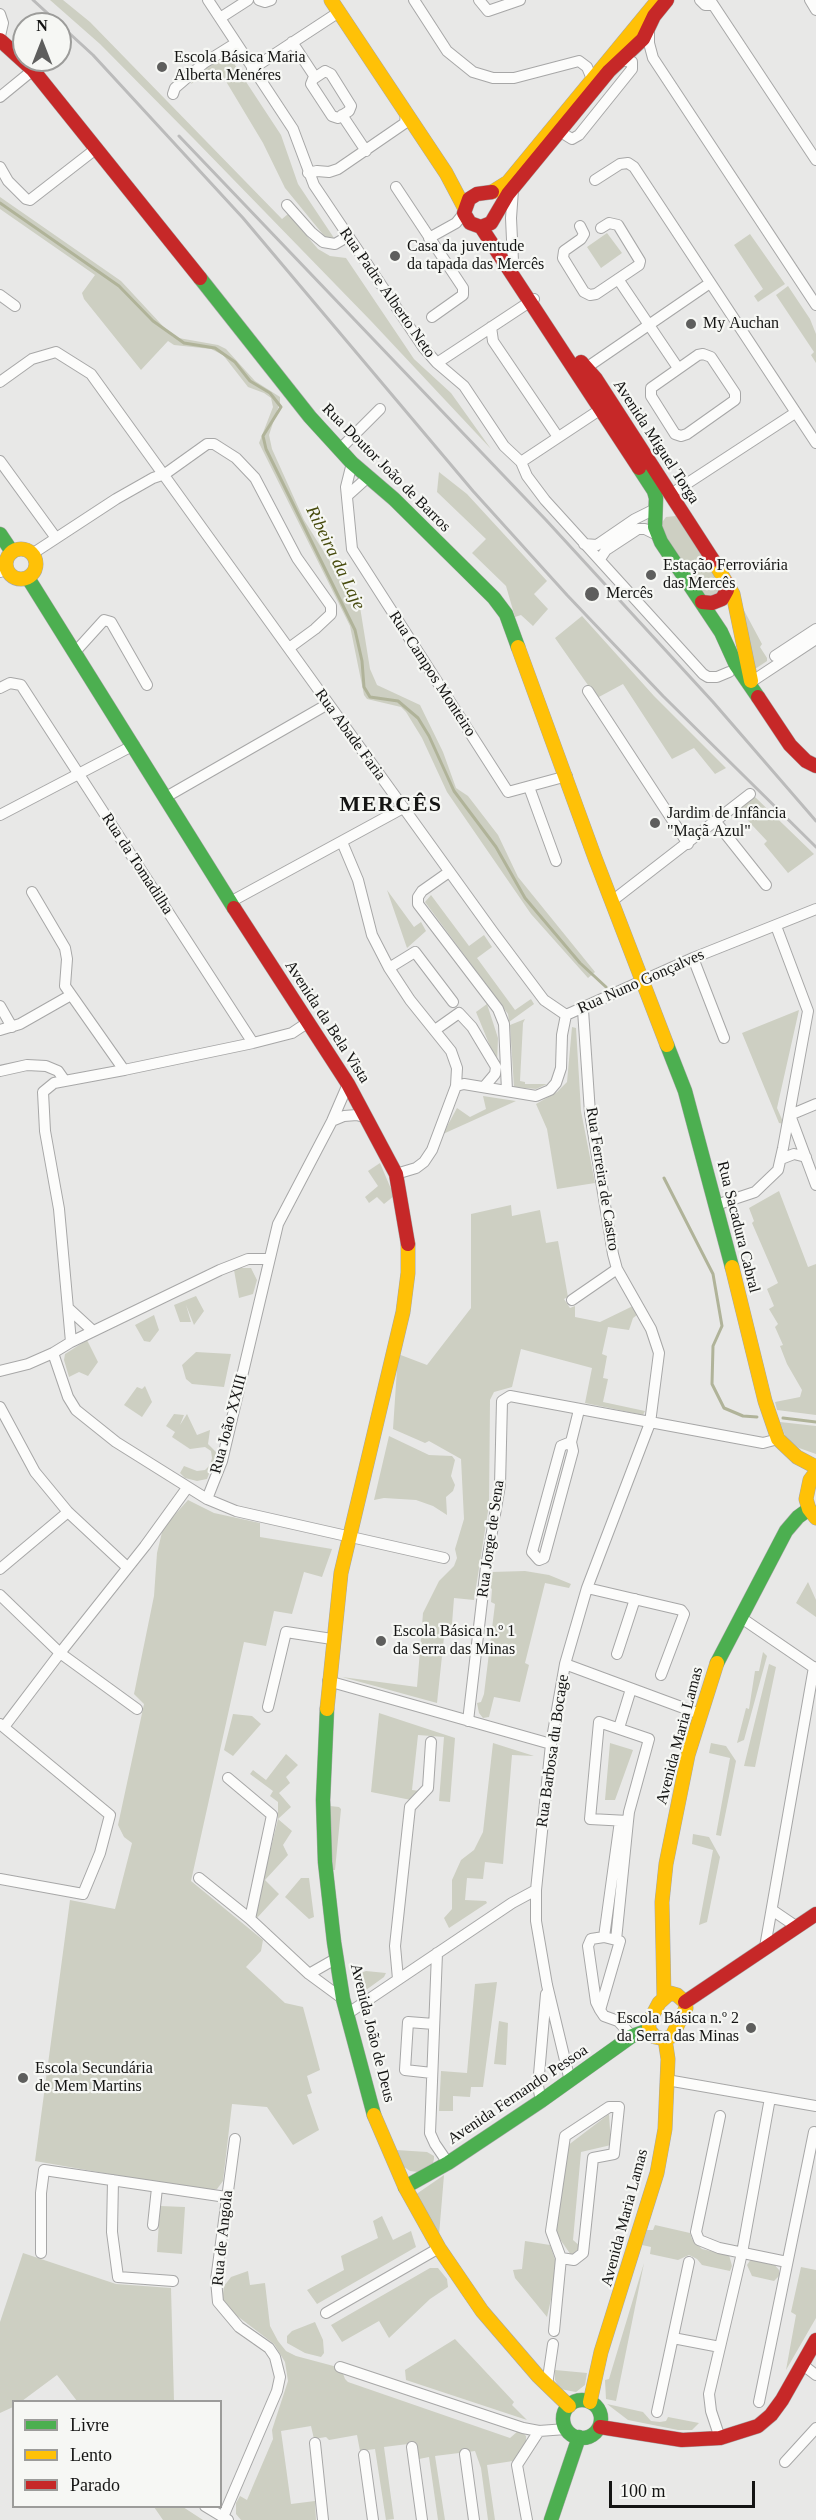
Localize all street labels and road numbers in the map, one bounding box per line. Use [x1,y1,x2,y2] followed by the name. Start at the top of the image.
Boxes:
[335,224,439,362] street label: Rua Padre Alberto Neto
[609,376,703,508] street label: Avenida Miguel Torga
[318,400,454,536] street label: Rua Doutor João de Barros
[384,608,480,740] street label: Rua Campos Monteiro
[310,686,390,784] street label: Rua Abade Faria
[97,810,177,918] street label: Rua da Tomadilha
[575,945,707,1019] street label: Rua Nuno Gonçalves
[280,957,374,1087] street label: Avenida da Bela Vista
[581,1106,623,1252] street label: Rua Ferreira de Castro
[712,1159,764,1295] street label: Rua Sacadura Cabral
[207,1372,251,1476] street label: Rua João XXIII
[473,1479,509,1599] street label: Rua Jorge de Sena
[652,1665,708,1807] street label: Avenida Maria Lamas
[533,1673,573,1829] street label: Rua Barbosa du Bocage
[345,1962,399,2104] street label: Avenida João de Deus
[444,2041,592,2149] street label: Avenida Fernando Pessoa
[597,2147,653,2289] street label: Avenida Maria Lamas
[208,2189,238,2287] street label: Rua de Angola

